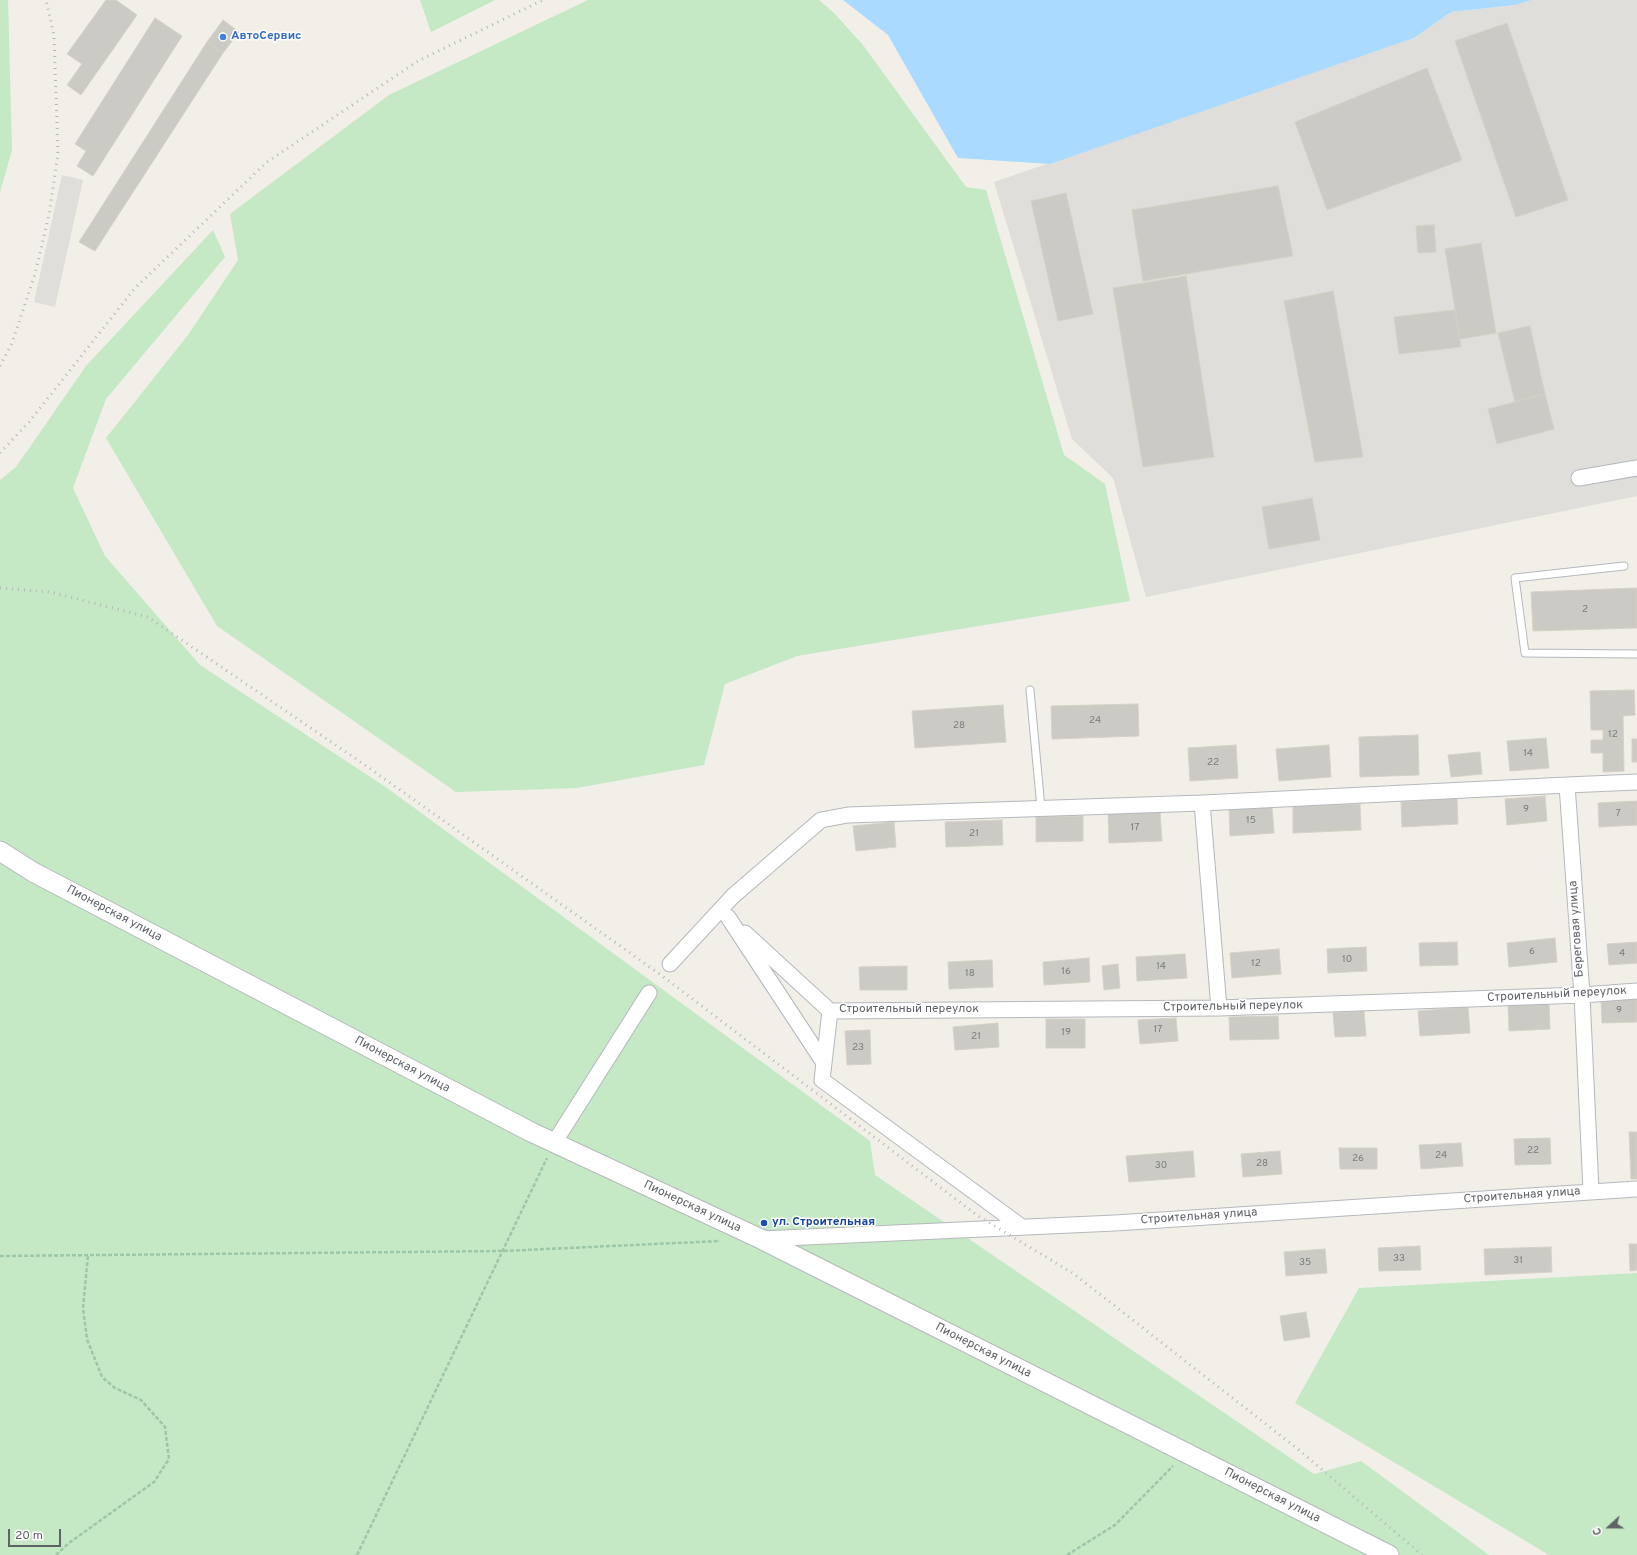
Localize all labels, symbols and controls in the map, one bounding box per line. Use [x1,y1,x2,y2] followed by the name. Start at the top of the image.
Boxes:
[231,30,302,44] place label: АвтоСервис
[218,32,228,42] marker: АвтоСервис
[1582,604,1588,616] house number: 2
[1089,715,1101,727] house number: 24
[953,720,965,732] house number: 28
[1608,729,1618,741] house number: 12
[1523,748,1533,760] house number: 14
[1207,757,1219,769] house number: 22
[1523,804,1529,816] house number: 9
[1615,808,1621,820] house number: 7
[1246,815,1256,827] house number: 15
[1131,822,1139,834] house number: 17
[969,828,979,840] house number: 21
[1566,880,1588,978] street label: Береговая улица
[64,883,164,945] street label: Пионерская улица
[1529,946,1535,958] house number: 6
[1619,948,1625,960] house number: 4
[1342,954,1352,966] house number: 10
[1251,958,1261,970] house number: 12
[1156,961,1166,973] house number: 14
[1061,966,1071,978] house number: 16
[965,968,975,980] house number: 18
[1487,984,1627,1006] street label: Строительный переулок
[1163,999,1303,1015] street label: Строительный переулок
[839,1003,979,1017] street label: Строительный переулок
[1616,1005,1622,1017] house number: 9
[1154,1024,1162,1036] house number: 17
[1061,1027,1071,1039] house number: 19
[971,1031,981,1043] house number: 21
[352,1034,452,1096] street label: Пионерская улица
[852,1042,864,1054] house number: 23
[1527,1145,1539,1157] house number: 22
[1435,1150,1447,1162] house number: 24
[1352,1153,1364,1165] house number: 26
[1256,1158,1268,1170] house number: 28
[1155,1160,1167,1172] house number: 30
[641,1178,743,1236] street label: Пионерская улица
[1463,1185,1581,1207] street label: Строительная улица
[1140,1206,1258,1228] street label: Строительная улица
[772,1216,875,1230] place label: ул. Строительная
[759,1218,769,1228] marker: ул. Строительная
[1393,1253,1405,1265] house number: 33
[1513,1255,1523,1267] house number: 31
[1299,1257,1311,1269] house number: 35
[933,1321,1033,1381] street label: Пионерская улица
[1222,1466,1322,1526] street label: Пионерская улица
[1589,1507,1629,1547] north arrow
[10,1521,63,1547] scale bar
[1590,1526,1606,1537] text: С
[15,1528,43,1544] text: 20 m

